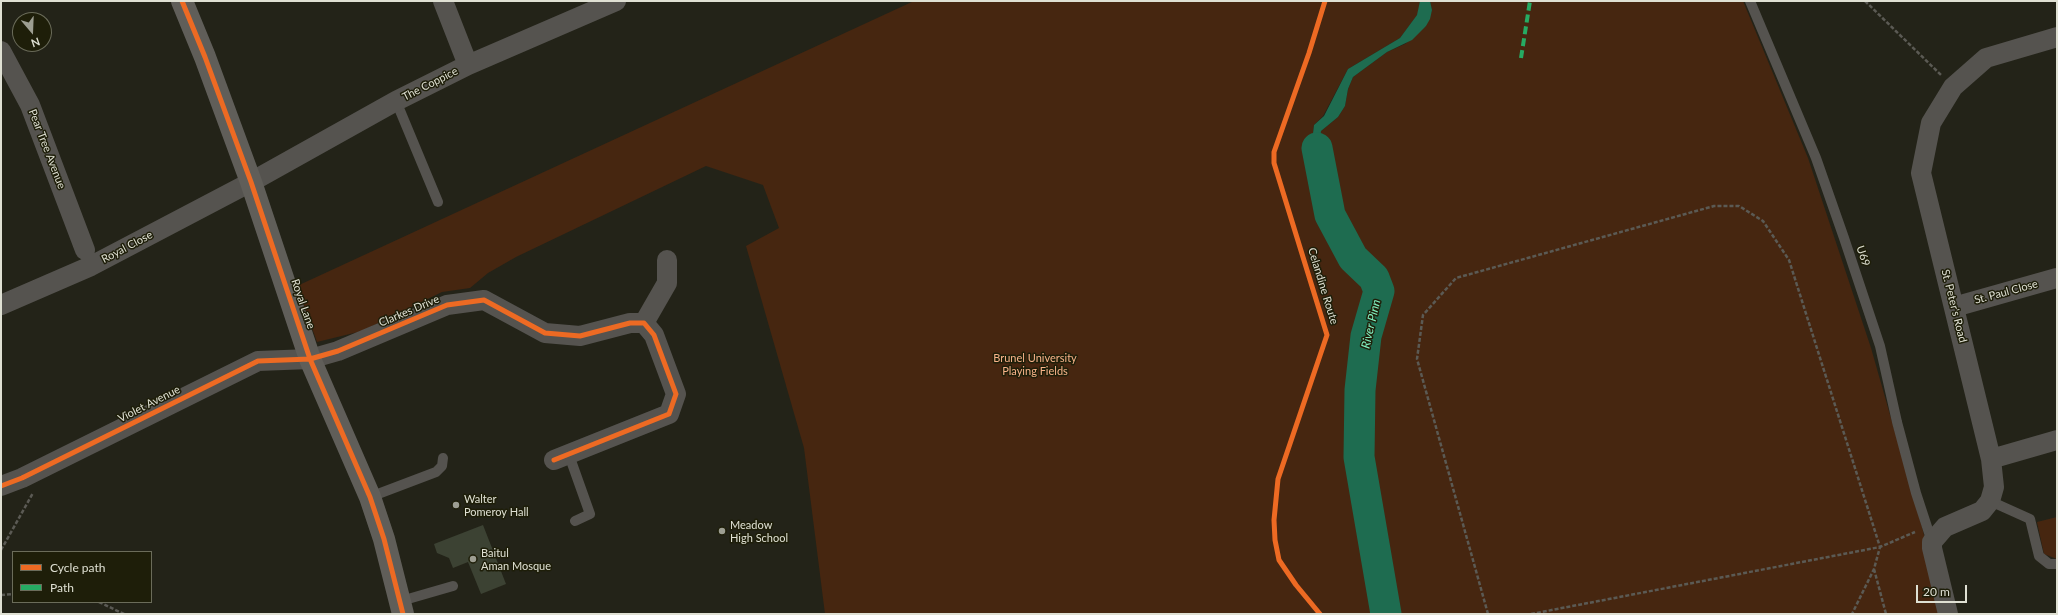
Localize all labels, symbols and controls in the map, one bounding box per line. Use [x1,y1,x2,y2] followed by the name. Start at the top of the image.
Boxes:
[12,12,52,52] north arrow
[30,35,42,50] text: N
[400,64,460,104] street label: The Coppice
[26,107,68,191] street label: Pear Tree Avenue
[99,228,155,266] street label: Royal Close
[1853,244,1873,268] street label: U69
[1305,246,1341,326] street label: Celandine Route
[1939,268,1969,344] street label: St. Peter's Road
[288,277,318,331] street label: Royal Lane
[1973,277,2039,307] street label: St. Paul Close
[377,292,441,330] street label: Clarkes Drive
[1358,298,1384,350] water label: River Pinn
[993,351,1077,377] park label: Brunel University Playing Fields
[116,383,182,425] street label: Violet Avenue
[464,492,529,518] place label: Walter Pomeroy Hall
[451,500,461,510] marker: Walter Pomeroy Hall
[730,518,788,544] place label: Meadow High School
[717,526,727,536] marker: Meadow High School
[481,546,551,572] place label: Baitul Aman Mosque
[12,551,152,603] legend
[468,554,478,564] marker: Baitul Aman Mosque
[50,560,105,575] text: Cycle path
[1918,577,1969,603] scale bar
[50,580,74,595] text: Path
[1923,584,1950,599] text: 20 m

